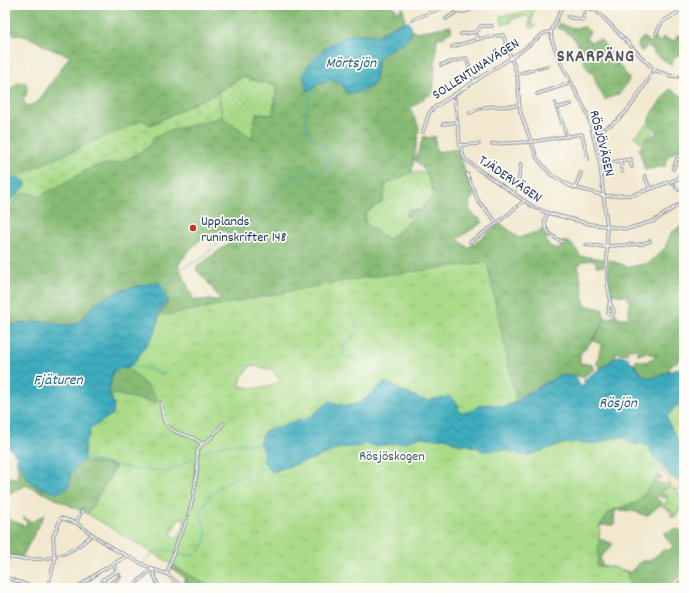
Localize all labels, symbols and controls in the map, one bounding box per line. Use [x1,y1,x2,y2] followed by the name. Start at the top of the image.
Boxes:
[429,34,524,105] street label: SOLLENTUNAVÄGEN
[557,45,635,70] district label: SKARPÄNG
[326,53,377,75] water label: Mörtsjön
[583,108,619,179] street label: RÖSJÖVÄGEN
[474,151,546,208] street label: TJÄDERVÄGEN
[201,212,287,248] place label: Upplands runinskrifter 148
[188,223,198,233] marker: Upplands runinskrifter 148
[33,370,84,392] water label: Fjäturen
[599,393,638,415] water label: Rösjön
[359,447,425,467] park label: Rösjöskogen

